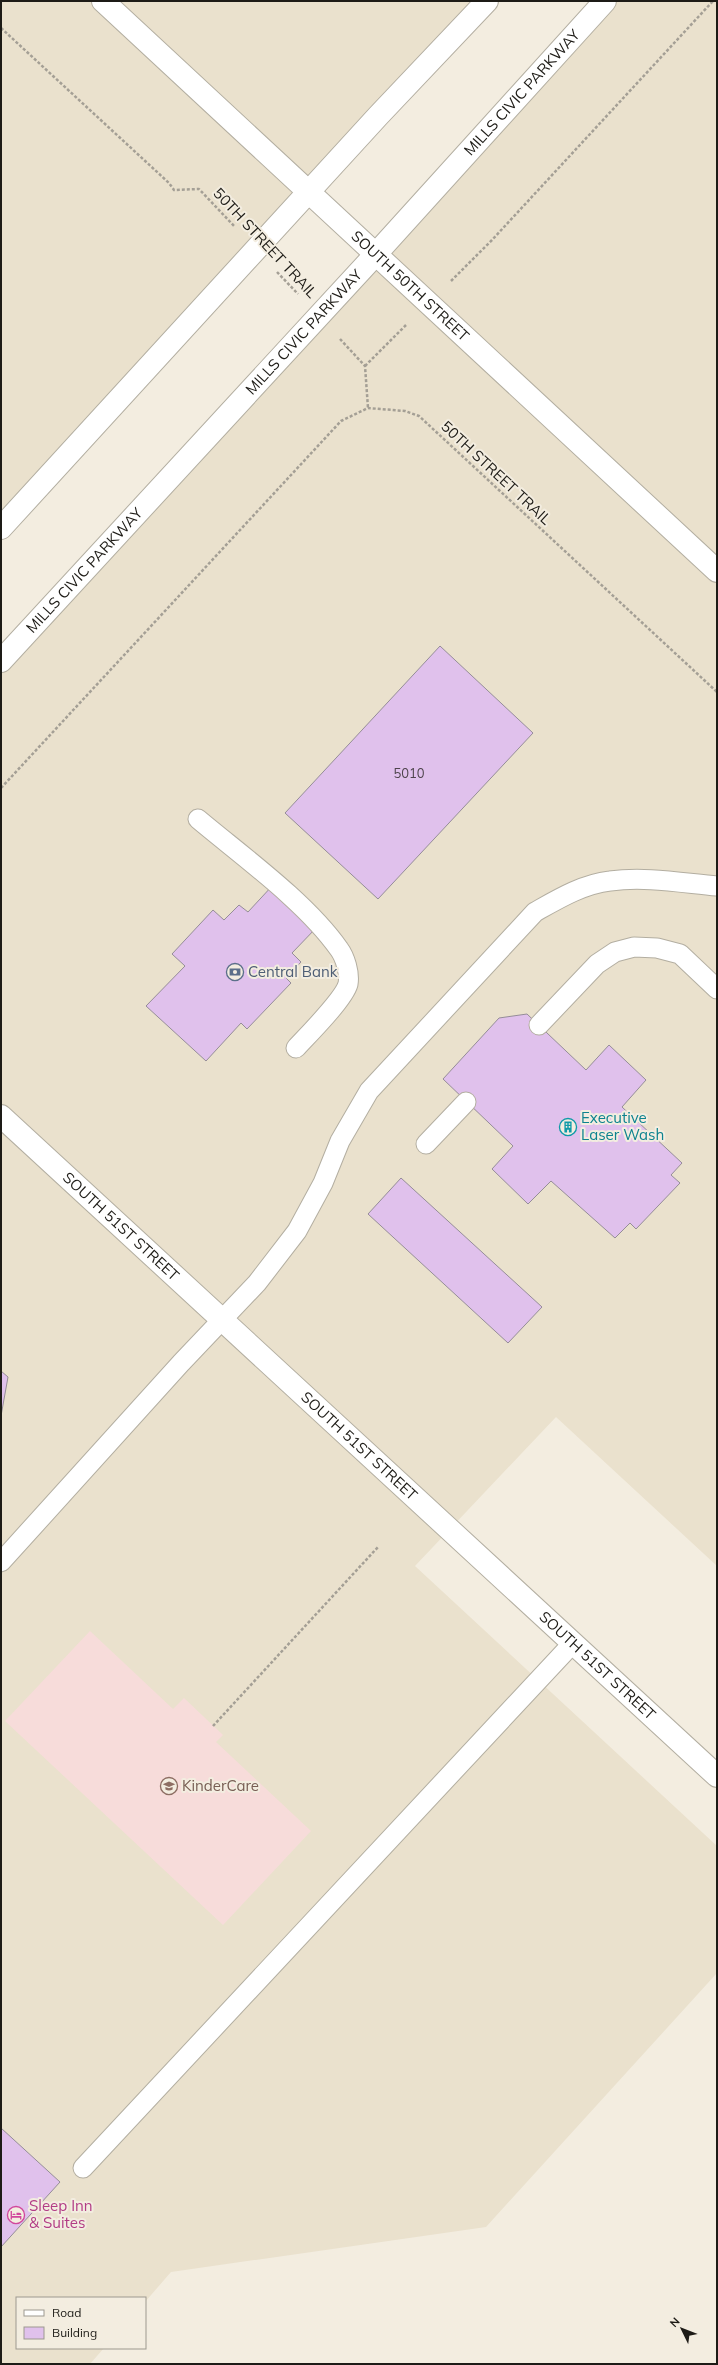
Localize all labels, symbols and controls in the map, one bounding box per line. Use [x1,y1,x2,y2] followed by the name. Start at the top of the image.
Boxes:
[460,25,584,159] street label: MILLS CIVIC PARKWAY
[209,184,321,302] street label: 50TH STREET TRAIL
[348,226,473,345] street label: SOUTH 50TH STREET
[241,265,366,398] street label: MILLS CIVIC PARKWAY
[437,417,555,529] street label: 50TH STREET TRAIL
[22,503,147,637] street label: MILLS CIVIC PARKWAY
[393,765,425,781] house number: 5010
[225,962,245,982] bank icon: Central Bank
[248,962,338,981] place label: Central Bank
[581,1108,664,1144] place label: Executive Laser Wash
[558,1117,578,1137] building icon: Executive Laser Wash
[59,1168,183,1284] street label: SOUTH 51ST STREET
[297,1387,422,1504] street label: SOUTH 51ST STREET
[535,1607,660,1724] street label: SOUTH 51ST STREET
[159,1776,179,1796] school or university icon: KinderCare
[182,1776,259,1795] place label: KinderCare
[29,2196,93,2232] place label: Sleep Inn & Suites
[6,2205,26,2225] hotel icon: Sleep Inn & Suites
[16,2297,146,2349] legend
[52,2305,81,2320] text: Road
[662,2309,702,2349] north arrow
[667,2314,683,2330] text: N
[52,2325,97,2340] text: Building

